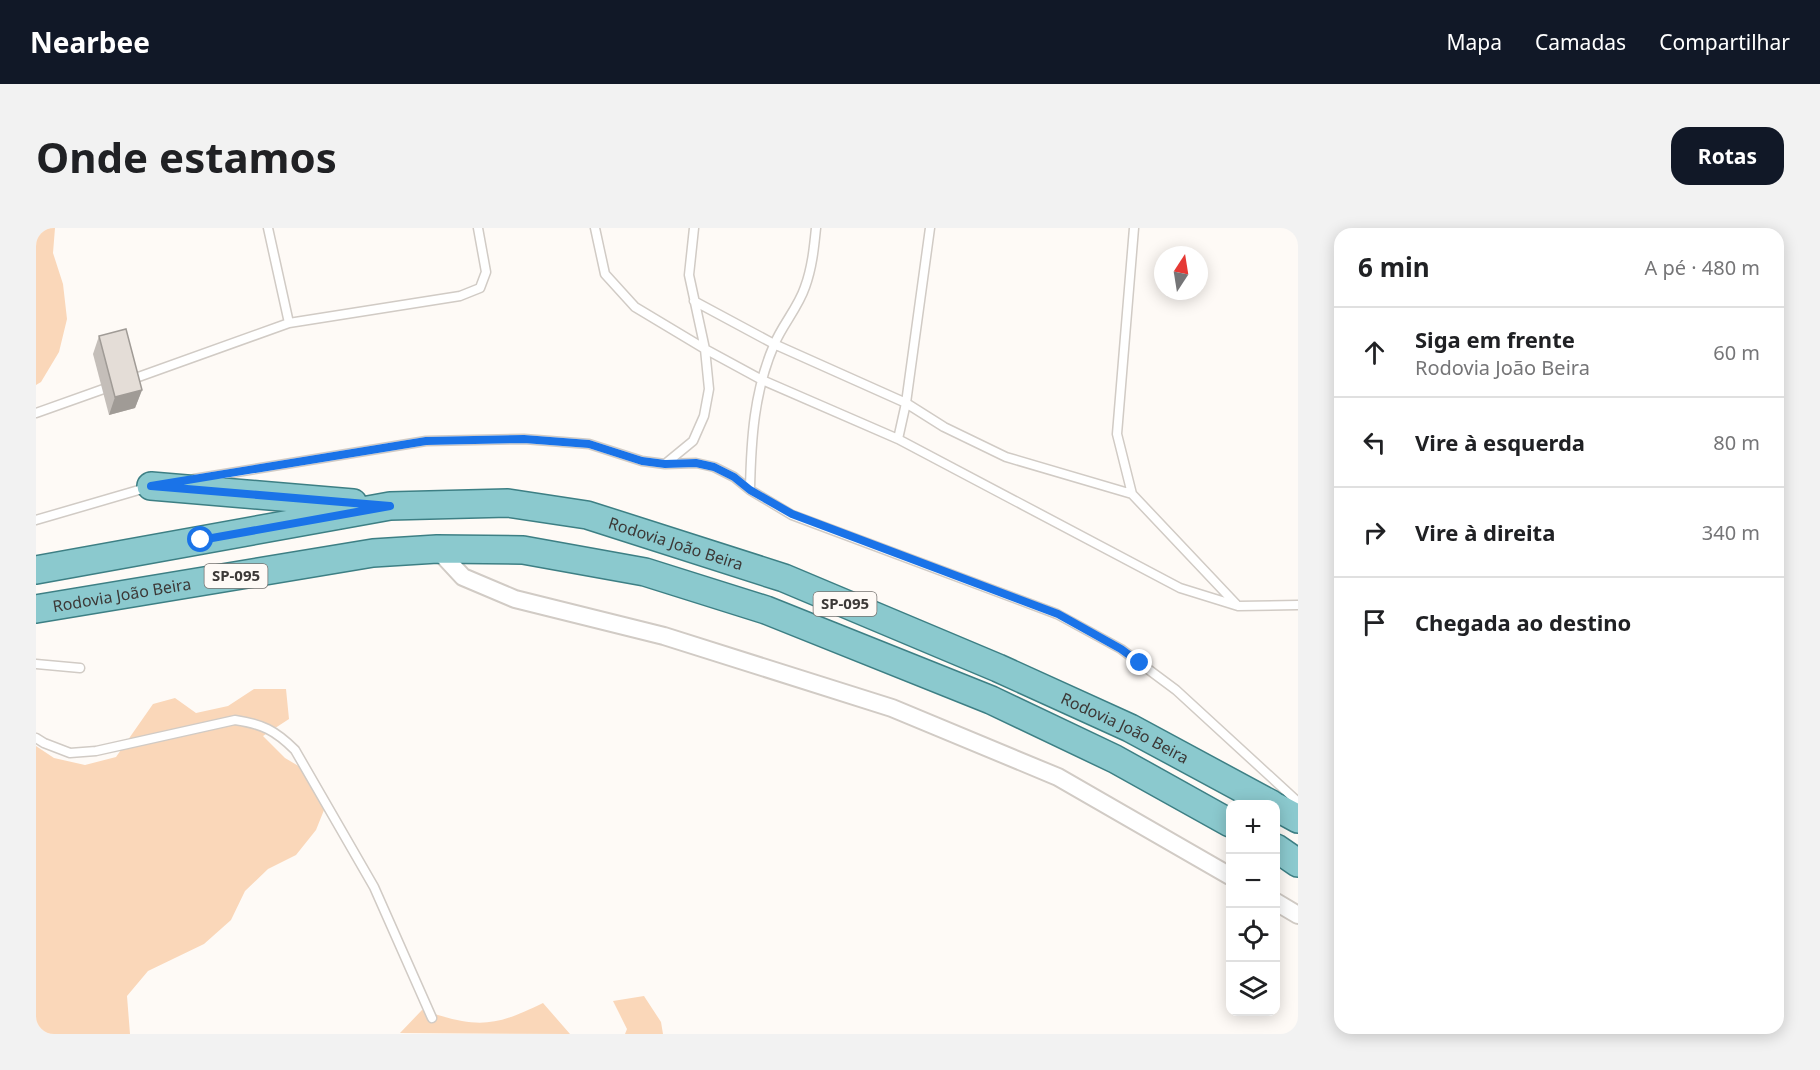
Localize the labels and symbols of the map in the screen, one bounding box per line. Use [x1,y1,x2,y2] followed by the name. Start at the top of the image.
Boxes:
[1154,246,1208,300] north arrow
[606,512,746,575] street label: Rodovia João Beira
[187,526,213,552] route start
[204,564,268,588] road number: SP-095
[51,572,193,617] street label: Rodovia João Beira
[814,592,876,616] road number: SP-095
[1126,649,1152,675] route end
[1057,687,1193,769] street label: Rodovia João Beira

